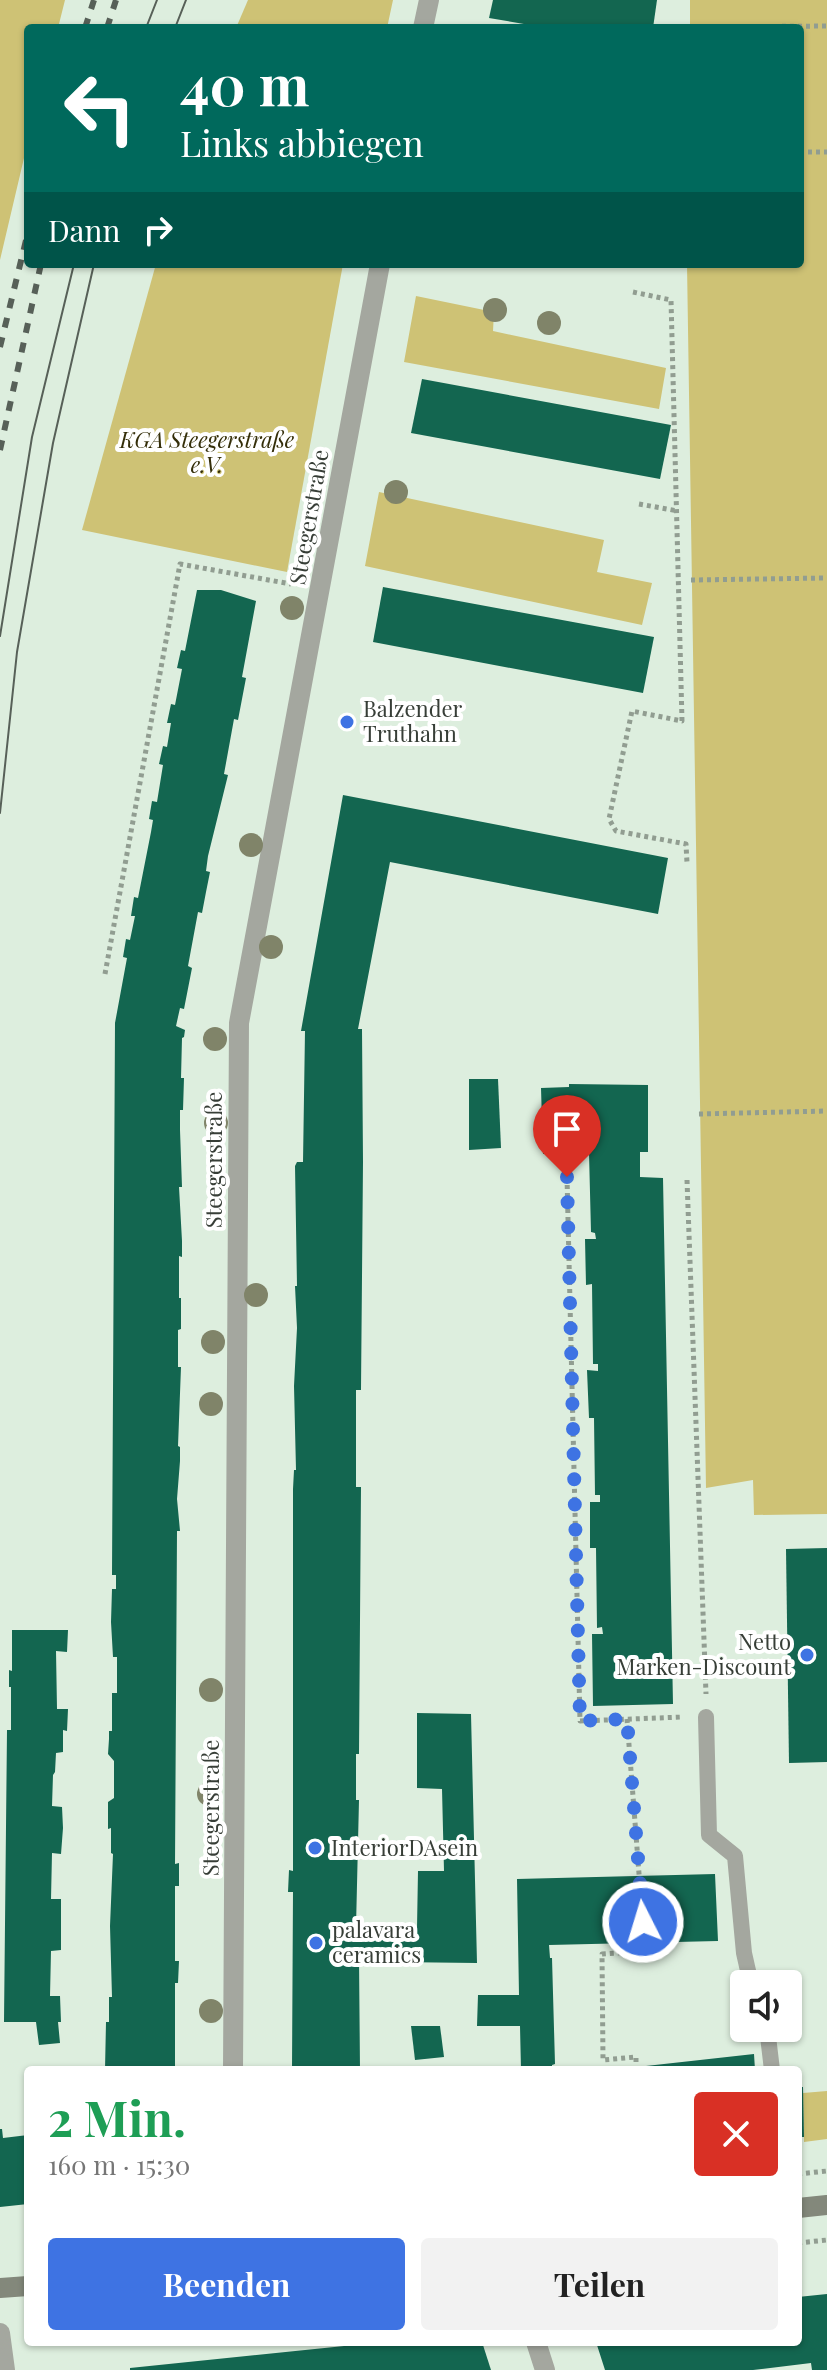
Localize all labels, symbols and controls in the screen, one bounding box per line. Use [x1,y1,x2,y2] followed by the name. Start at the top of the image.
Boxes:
[180,46,309,121] text: 40 m
[48,56,152,160] icon: left
[180,118,424,166] text: Links abbiegen
[136,208,180,252] icon: right
[48,210,120,250] text: Dann
[119,424,295,479] park label: KGA Steegerstraße e.V.
[281,447,335,587] street label: Steegerstraße
[363,693,463,748] place label: Balzender Truthahn
[338,713,356,731] marker: Balzender Truthahn
[198,1092,228,1228] street label: Steegerstraße
[533,1095,601,1177] pin
[545,1107,589,1151] icon: arrive
[617,1626,792,1681] place label: Netto Marken-Discount
[798,1646,816,1664] marker: Netto Marken-Discount
[195,1740,225,1876] street label: Steegerstraße
[331,1832,478,1862] place label: InteriorDAsein
[306,1839,324,1857] marker: InteriorDAsein
[601,1880,685,1964] position arrow
[332,1914,421,1969] place label: palavara ceramics
[307,1934,325,1952] marker: palavara ceramics
[730,1970,802,2042] map controls
[730,1970,802,2042] button: sound
[48,2085,186,2149] text: 2 Min.
[694,2092,778,2176] button: close
[48,2147,190,2182] text: 160 m · 15:30
[48,2238,405,2330] button: Beenden
[421,2238,778,2330] button: Teilen

